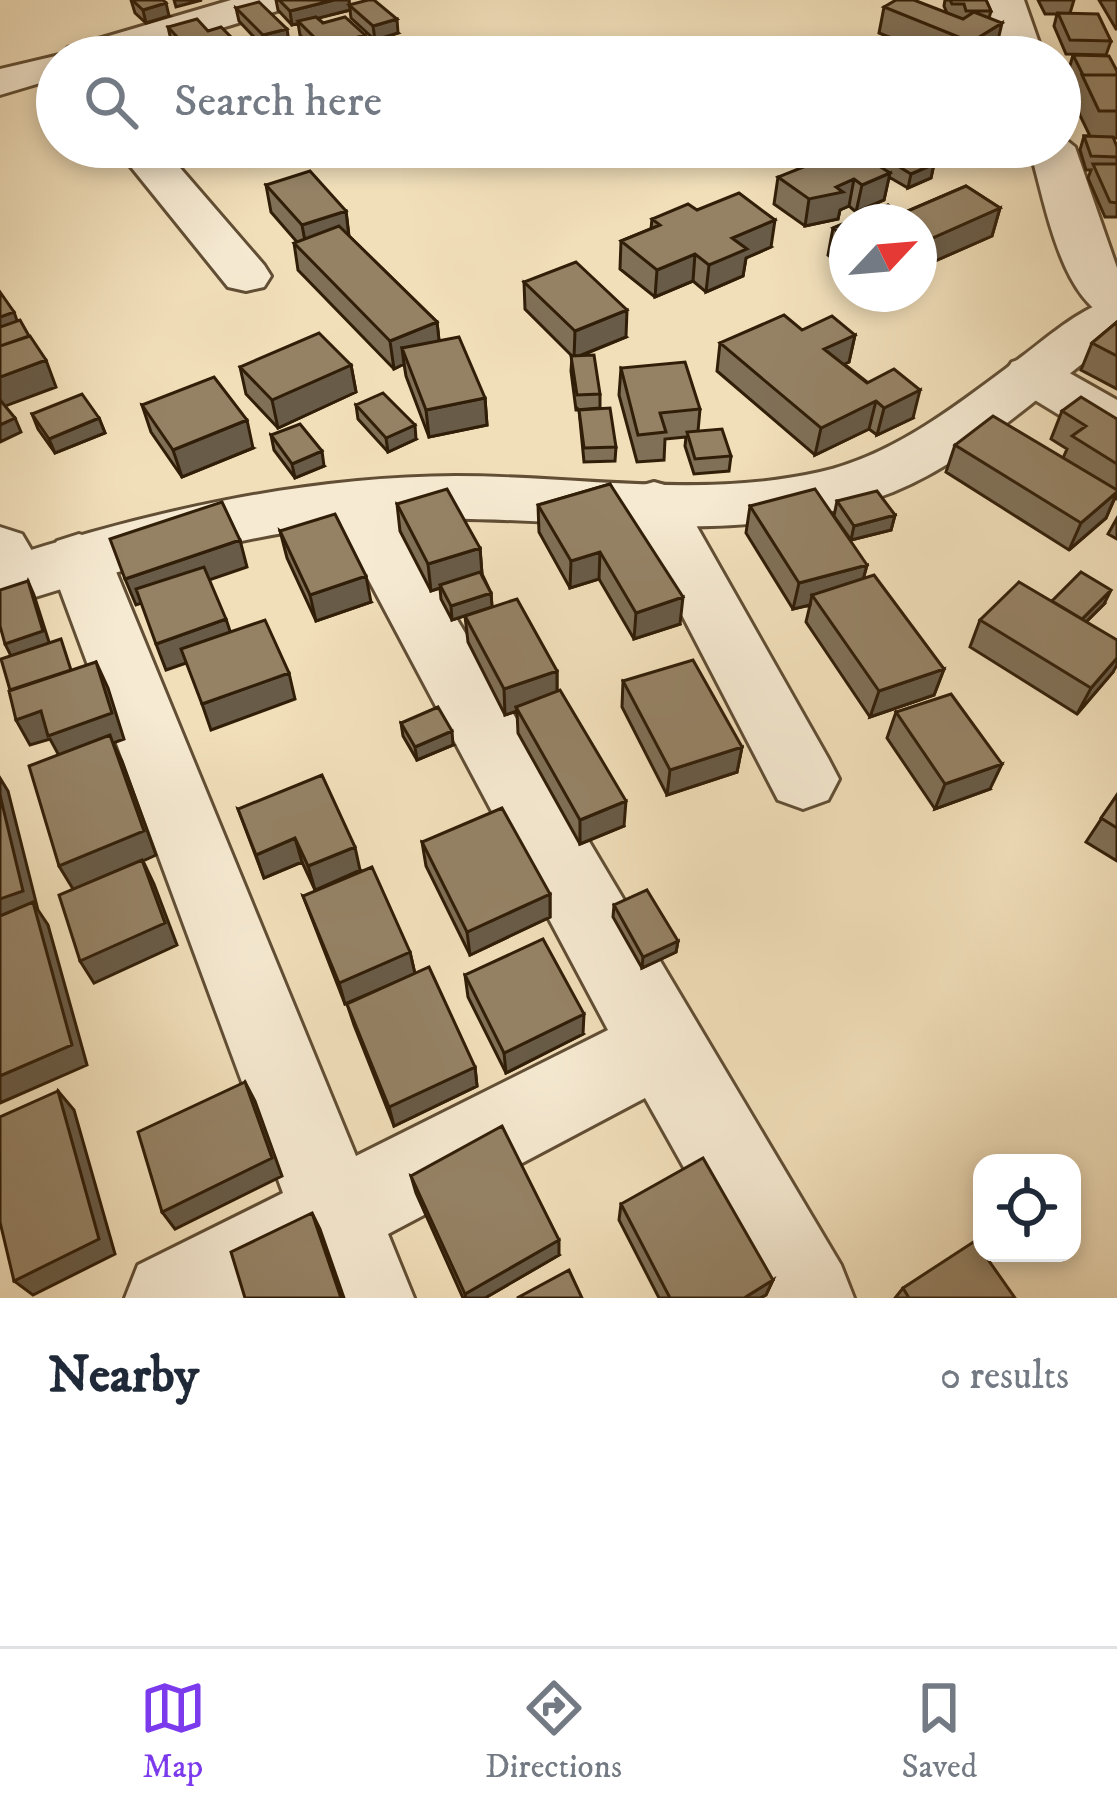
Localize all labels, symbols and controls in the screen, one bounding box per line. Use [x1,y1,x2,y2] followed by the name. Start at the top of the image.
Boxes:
[36,36,1081,168] search box
[78,69,144,135] icon: search
[174,74,382,130] text: Search here
[829,204,937,312] north arrow
[973,1154,1081,1262] map controls
[973,1154,1081,1262] button: locate
[48,1344,199,1408] text: Nearby
[940,1352,1069,1401] text: 0 results
[140,1675,206,1788] tab: Map
[485,1675,622,1788] tab: Directions
[901,1675,977,1788] tab: Saved

